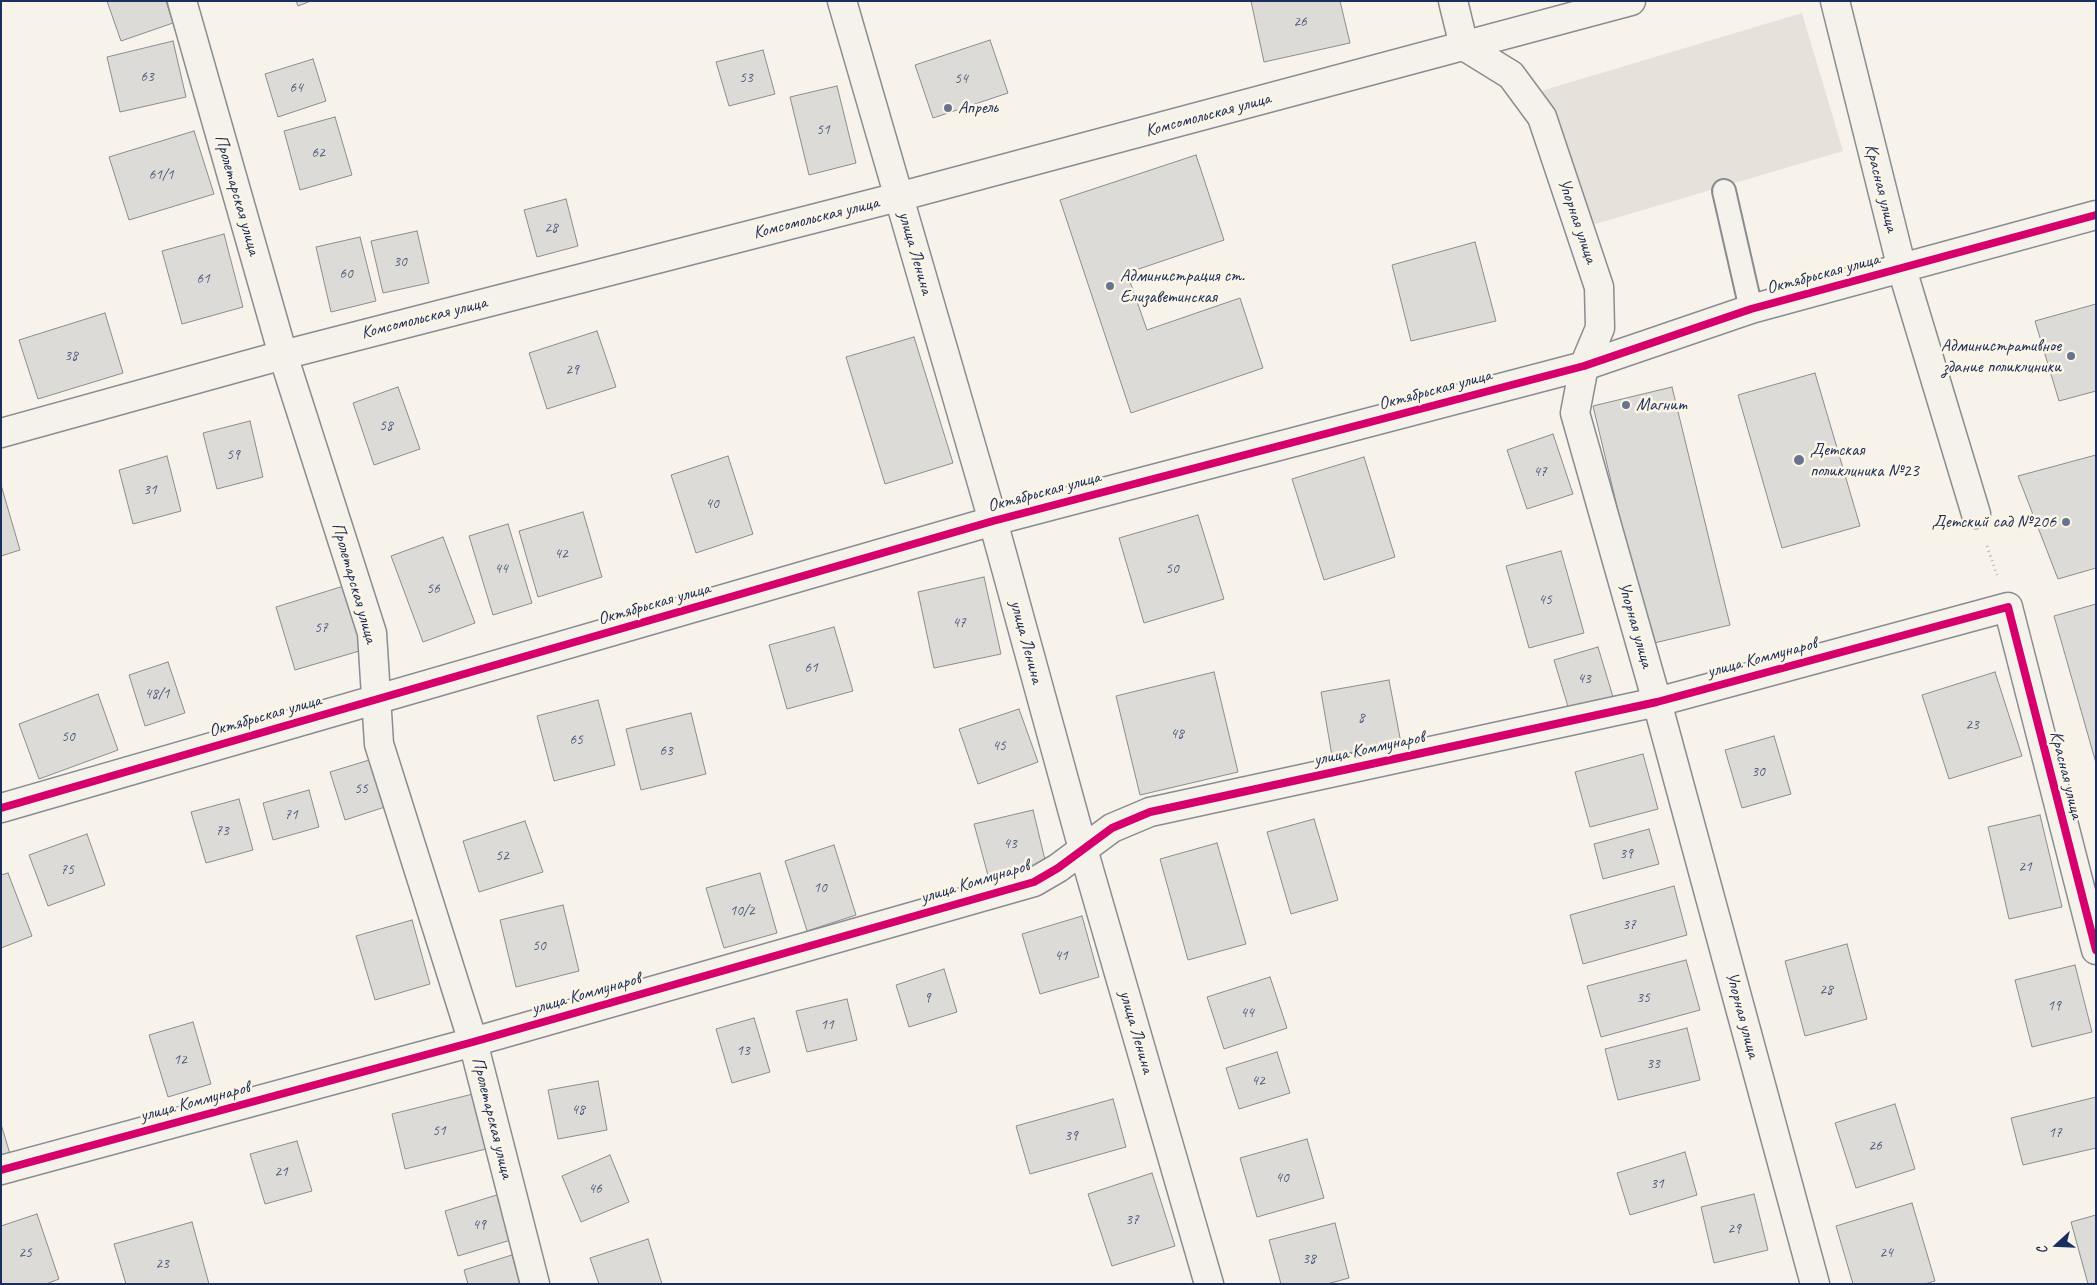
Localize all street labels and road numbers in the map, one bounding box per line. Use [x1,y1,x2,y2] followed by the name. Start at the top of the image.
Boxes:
[1143,88,1273,142] street label: Комсомольская улица
[209,132,265,258] street label: Пролетарская улица
[1860,142,1902,234] street label: Красная улица
[1552,176,1602,266] street label: Упорная улица
[751,192,881,244] street label: Комсомольская улица
[893,209,937,297] street label: улица Ленина
[1764,249,1882,299] street label: Октябрьская улица
[359,292,489,344] street label: Комсомольская улица
[1376,365,1494,415] street label: Октябрьская улица
[985,467,1103,517] street label: Октябрьская улица
[326,520,382,646] street label: Пролетарская улица
[595,578,713,630] street label: Октябрьская улица
[1612,580,1658,670] street label: Упорная улица
[1005,598,1047,686] street label: улица Ленина
[1705,633,1819,683] street label: улица Коммунаров
[206,690,324,742] street label: Октябрьская улица
[1312,727,1426,771] street label: улица Коммунаров
[2045,729,2087,821] street label: Красная улица
[918,855,1032,909] street label: улица Коммунаров
[529,968,643,1020] street label: улица Коммунаров
[1720,970,1764,1060] street label: Упорная улица
[1114,988,1158,1076] street label: улица Ленина
[466,1055,518,1181] street label: Пролетарская улица
[138,1077,252,1127] street label: улица Коммунаров

